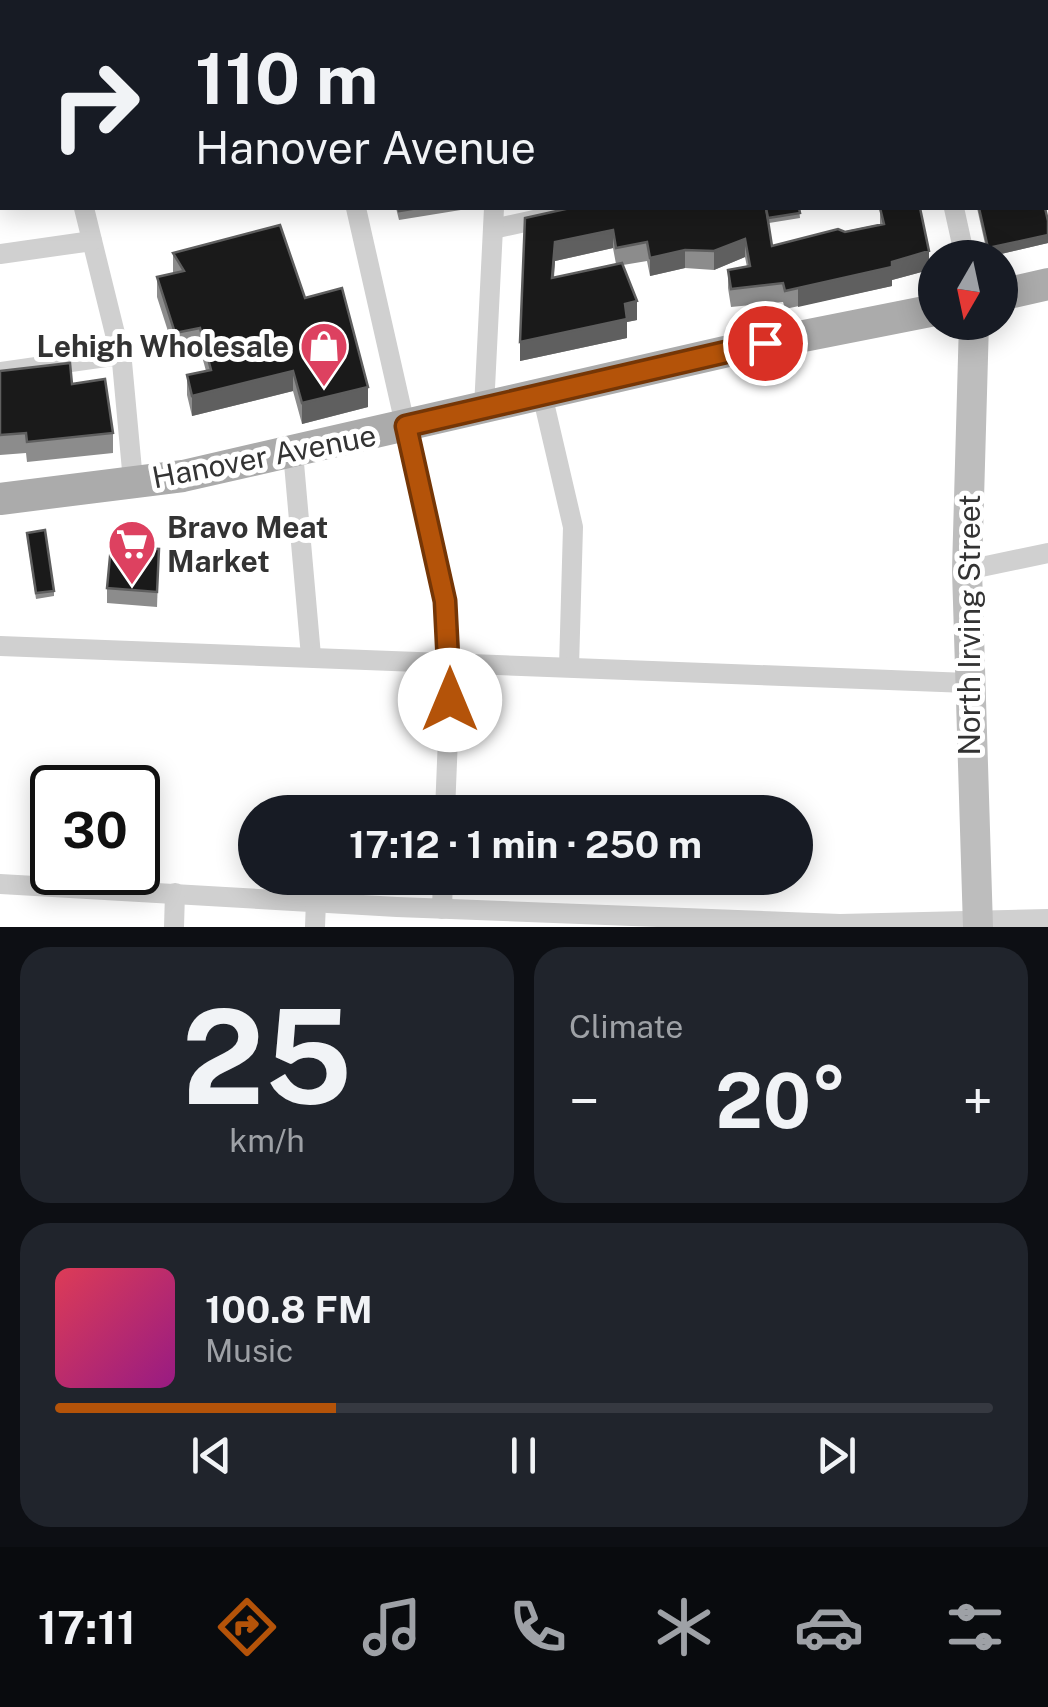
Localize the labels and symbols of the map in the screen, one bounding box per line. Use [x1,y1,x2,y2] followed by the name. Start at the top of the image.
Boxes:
[918,240,1018,340] north arrow
[723,301,808,386] pin
[298,320,350,388] shop icon: Lehigh Wholesale
[37,328,289,364] place label: Lehigh Wholesale
[149,417,379,495] street label: Hanover Avenue
[951,494,987,756] street label: North Irving Street
[167,509,328,579] place label: Bravo Meat Market
[106,518,158,586] supermarket icon: Bravo Meat Market
[398,648,502,752] position arrow
[30,765,160,895] speed limit sign: 30

